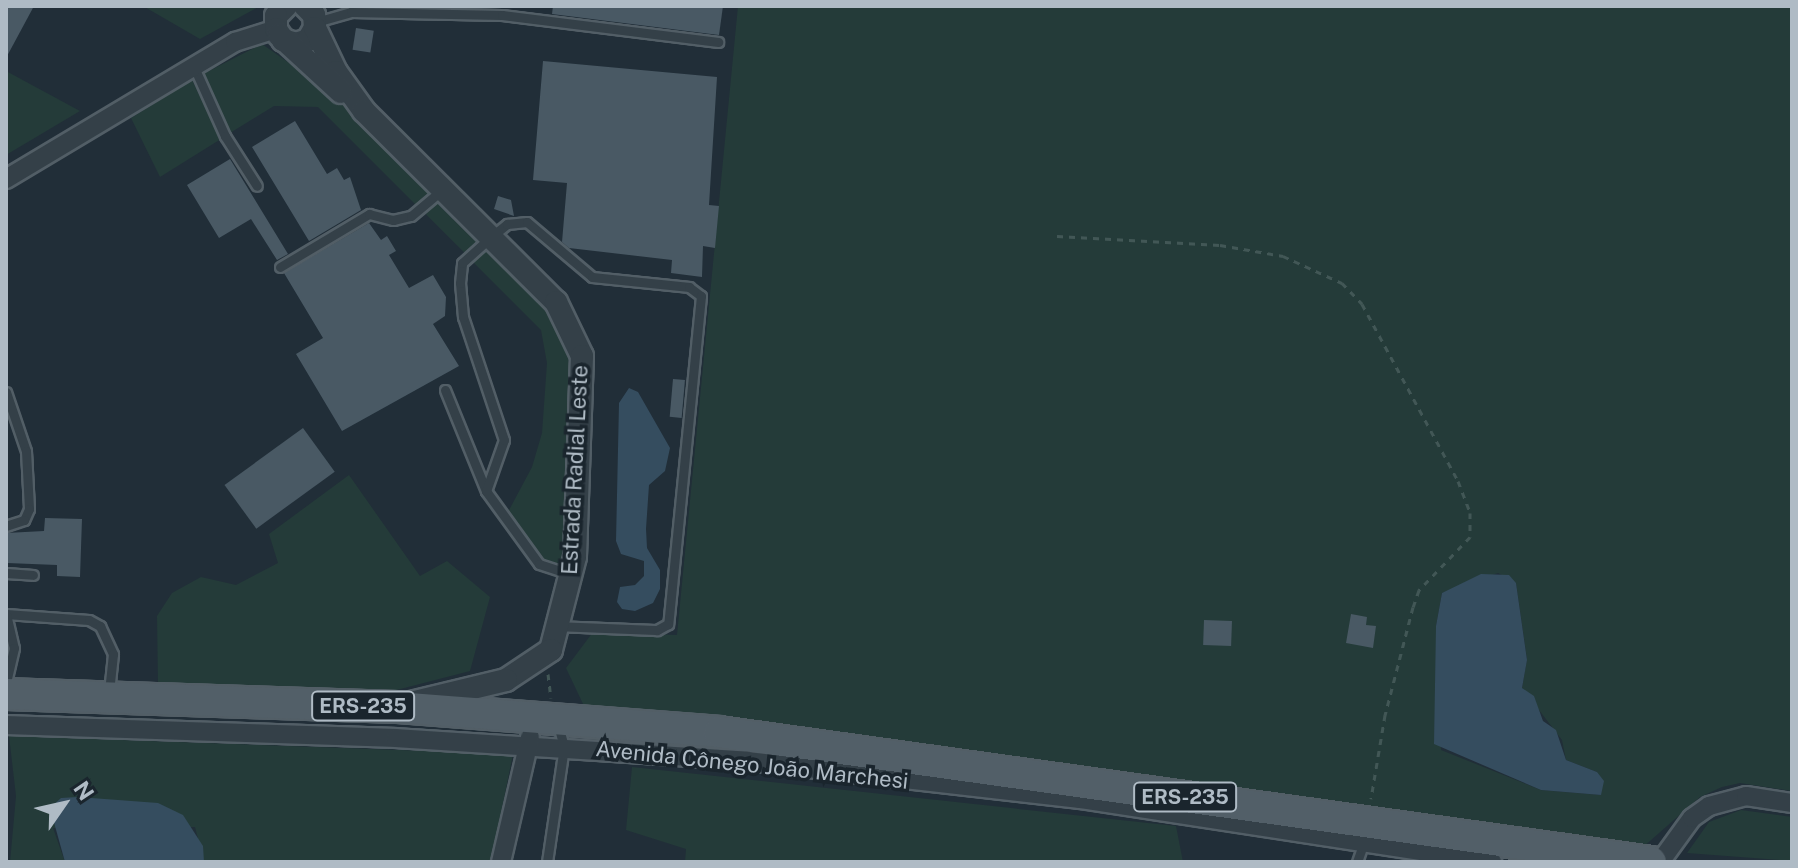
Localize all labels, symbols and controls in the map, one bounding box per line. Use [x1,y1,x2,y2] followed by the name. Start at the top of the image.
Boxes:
[556,365,594,575] street label: Estrada Radial Leste
[311,690,415,722] road number: ERS-235
[594,735,910,795] street label: Avenida Cônego João Marchesi
[24,764,104,844] north arrow
[68,776,99,805] text: N
[1133,781,1237,813] road number: ERS-235

